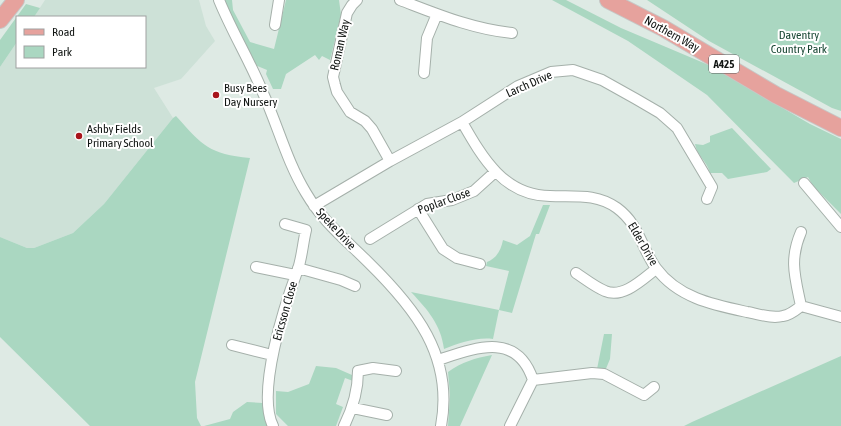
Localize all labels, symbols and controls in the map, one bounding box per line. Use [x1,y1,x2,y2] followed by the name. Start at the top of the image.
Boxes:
[642,13,702,55] street label: Northern Way
[16,16,146,68] legend
[327,18,353,72] street label: Roman Way
[52,25,75,39] text: Road
[771,28,828,56] park label: Daventry Country Park
[52,45,73,59] text: Park
[709,55,739,73] road number: A425
[504,68,554,100] street label: Larch Drive
[224,81,278,109] place label: Busy Bees Day Nursery
[211,90,221,100] marker: Busy Bees Day Nursery
[87,122,154,150] place label: Ashby Fields Primary School
[74,131,84,141] marker: Ashby Fields Primary School
[416,185,472,217] street label: Poplar Close
[313,205,359,253] street label: Speke Drive
[625,220,661,268] street label: Elder Drive
[270,280,300,342] street label: Ericsson Close

